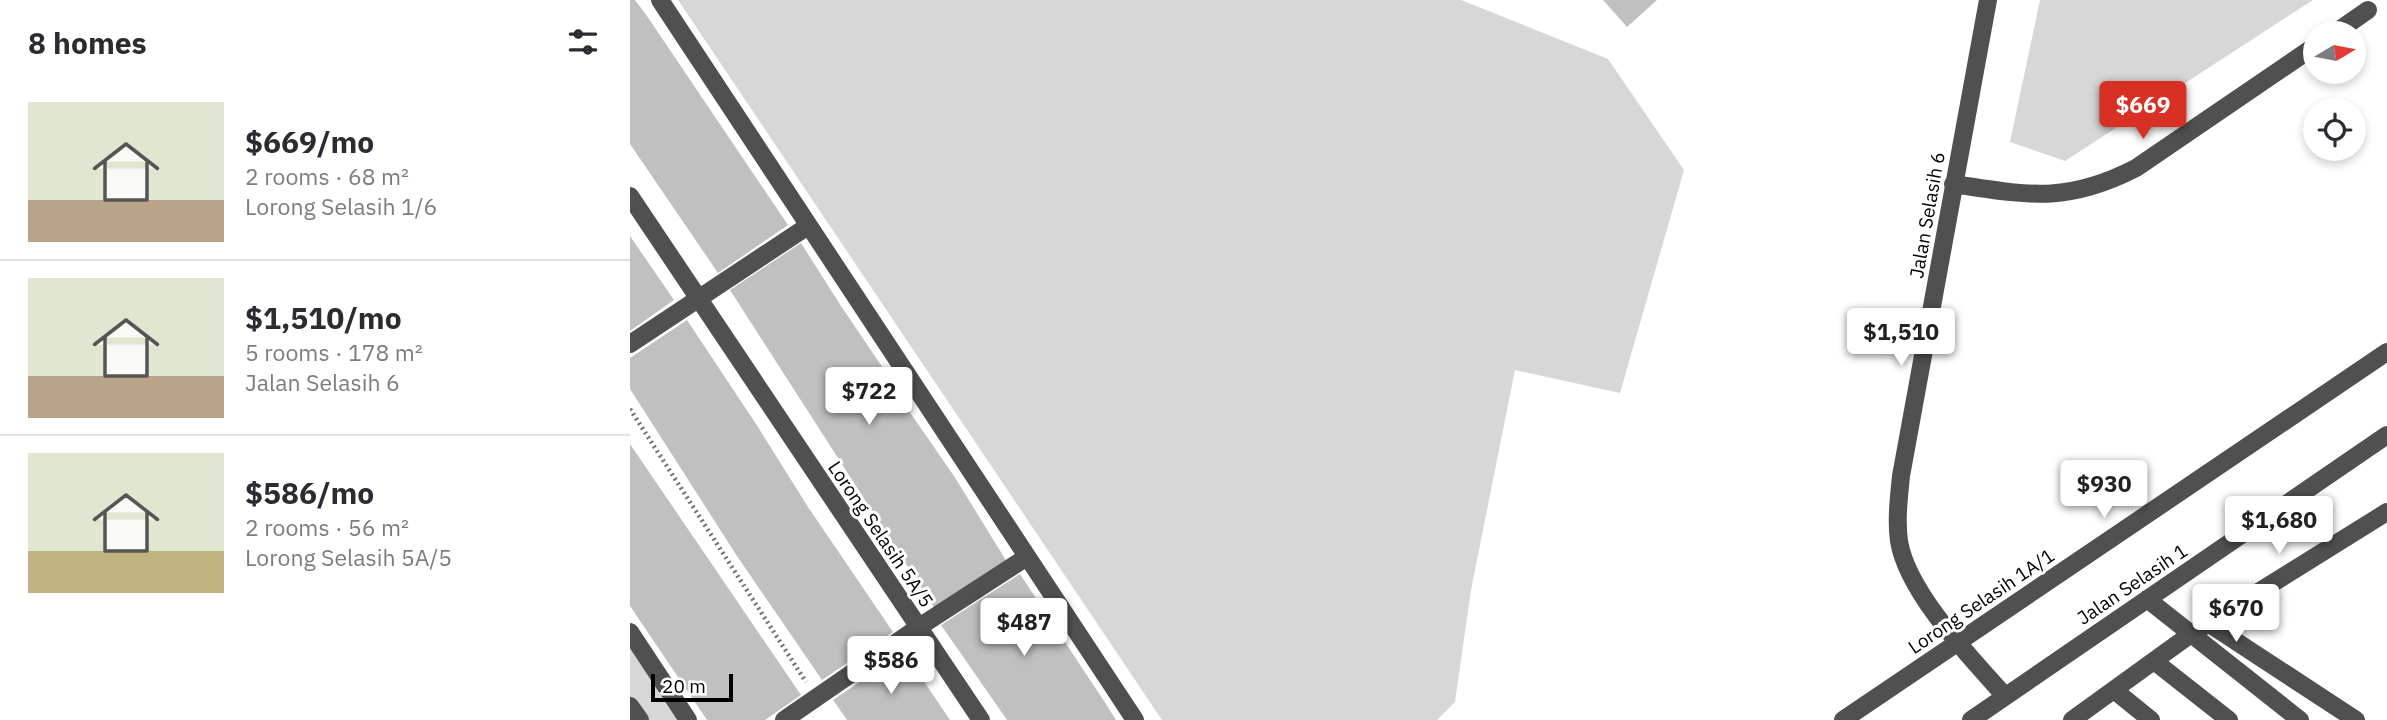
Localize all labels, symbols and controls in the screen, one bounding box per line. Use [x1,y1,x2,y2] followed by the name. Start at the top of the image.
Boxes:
[2303,21,2366,84] north arrow
[2303,21,2366,161] map controls
[28,23,147,62] text: 8 homes
[564,23,602,61] icon: filters
[2102,82,2184,141] pin: $669
[2115,89,2171,119] text: $669
[2303,98,2366,161] button: locate
[245,122,374,161] text: $669/mo
[84,130,168,214] icon: home
[1904,150,1950,280] street label: Jalan Selasih 6
[245,161,409,191] text: 2 rooms · 68 m²
[245,191,437,221] text: Lorong Selasih 1/6
[245,298,402,337] text: $1,510/mo
[84,306,168,390] icon: home
[1844,308,1958,368] pin: $1,510
[1863,316,1939,346] text: $1,510
[245,337,423,367] text: 5 rooms · 178 m²
[245,367,400,397] text: Jalan Selasih 6
[828,368,910,427] pin: $722
[841,375,897,405] text: $722
[823,456,939,612] street label: Lorong Selasih 5A/5
[2063,461,2145,520] pin: $930
[2076,468,2132,498] text: $930
[245,473,374,512] text: $586/mo
[84,481,168,565] icon: home
[2222,496,2336,556] pin: $1,680
[2241,504,2317,534] text: $1,680
[245,512,409,542] text: 2 rooms · 56 m²
[2072,538,2192,630] street label: Jalan Selasih 1
[245,542,452,572] text: Lorong Selasih 5A/5
[1903,543,2059,659] street label: Lorong Selasih 1A/1
[2195,584,2277,644] pin: $670
[2208,592,2264,622] text: $670
[983,598,1065,658] pin: $487
[996,606,1052,636] text: $487
[850,636,932,696] pin: $586
[863,644,919,674] text: $586
[651,671,733,703] scale bar
[662,674,706,698] text: 20 m

